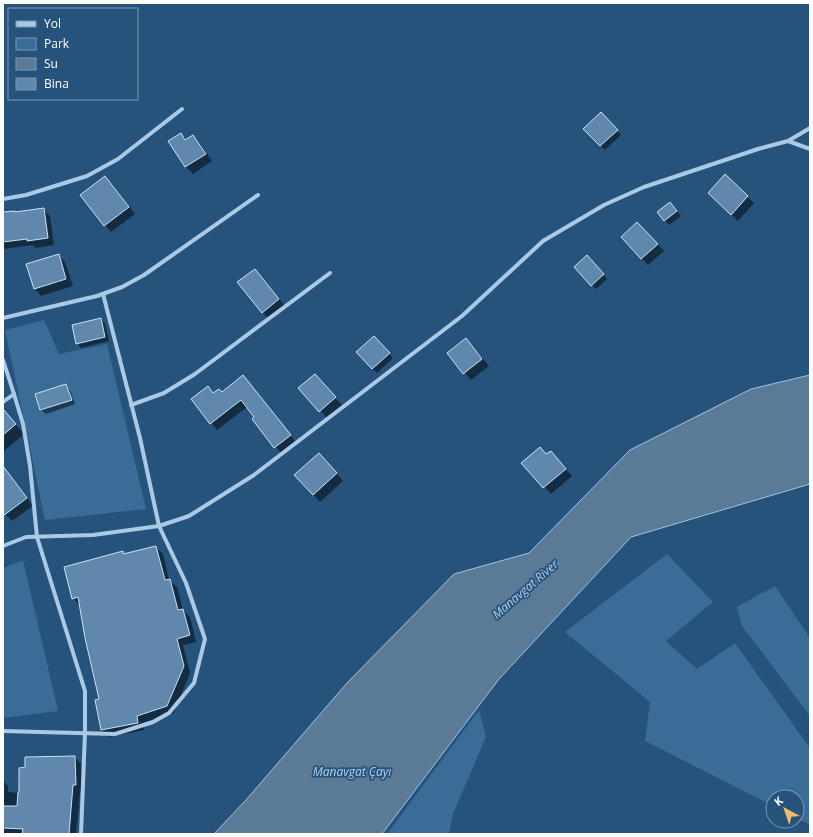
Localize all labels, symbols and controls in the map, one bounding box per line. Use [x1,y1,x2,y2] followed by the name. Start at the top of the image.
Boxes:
[8,8,138,100] legend
[44,15,61,32] text: Yol
[44,35,70,52] text: Park
[44,55,58,72] text: Su
[44,75,69,92] text: Bina
[488,555,563,622] water label: Manavgat River
[313,763,391,780] water label: Manavgat Çayı
[765,789,805,829] north arrow
[771,792,786,809] text: K

